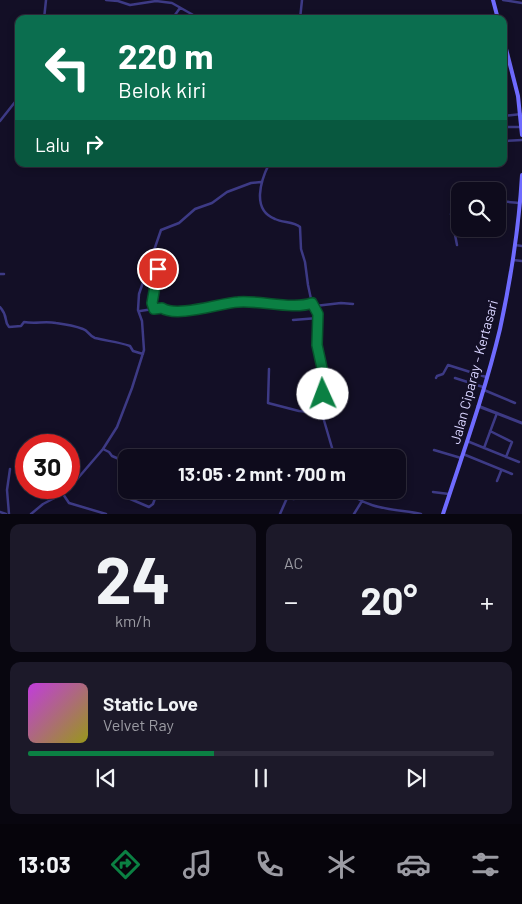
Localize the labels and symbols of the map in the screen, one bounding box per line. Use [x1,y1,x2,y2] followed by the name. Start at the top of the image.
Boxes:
[137,248,179,290] pin
[446,298,501,446] street label: Jalan Ciparay - Kertasari
[296,367,348,419] position arrow
[15,434,80,499] speed limit sign: 30

